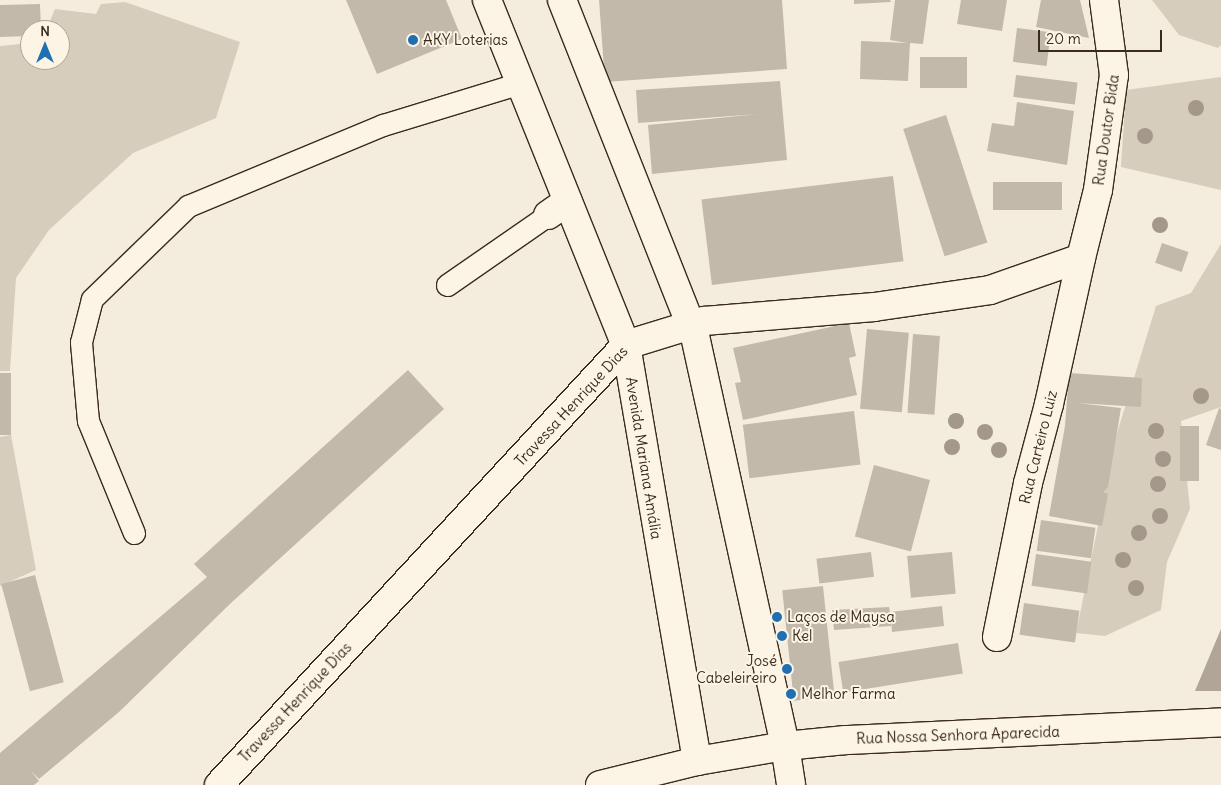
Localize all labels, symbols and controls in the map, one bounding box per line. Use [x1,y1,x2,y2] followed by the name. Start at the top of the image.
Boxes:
[20,20,70,70] north arrow
[1041,20,1165,52] scale bar
[40,22,50,40] text: N
[1046,29,1081,48] text: 20 m
[423,31,508,49] place label: AKY Loterias
[407,34,419,46] marker: AKY Loterias
[1089,73,1123,187] street label: Rua Doutor Bida
[511,342,631,470] street label: Travessa Henrique Dias
[622,376,666,540] street label: Avenida Mariana Amália
[1015,388,1061,506] street label: Rua Carteiro Luiz
[787,608,895,626] place label: Laços de Maysa
[771,611,783,623] marker: Laços de Maysa
[792,627,812,645] place label: Kel
[776,630,788,642] marker: Kel
[235,638,355,766] street label: Travessa Henrique Dias
[696,651,777,686] place label: José Cabeleireiro
[781,663,793,675] marker: José Cabeleireiro
[801,685,895,703] place label: Melhor Farma
[785,688,797,700] marker: Melhor Farma
[856,722,1060,748] street label: Rua Nossa Senhora Aparecida

